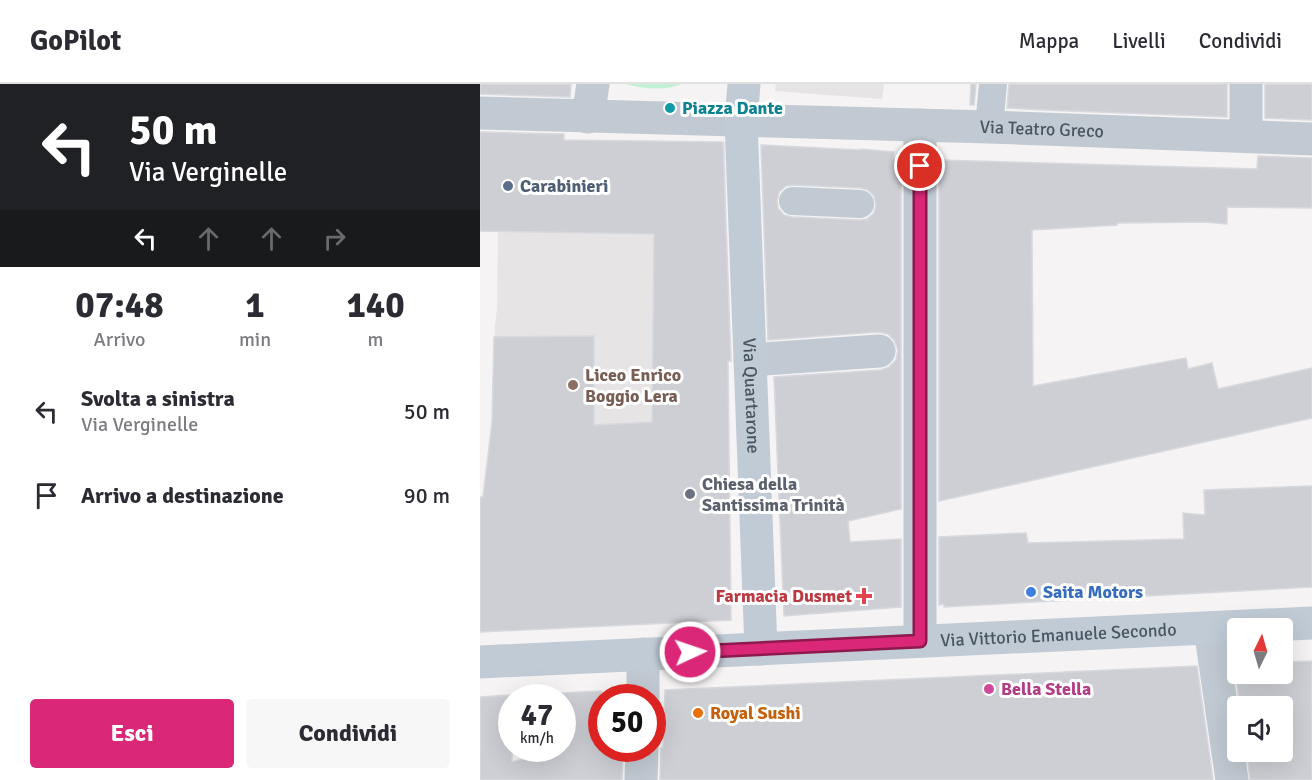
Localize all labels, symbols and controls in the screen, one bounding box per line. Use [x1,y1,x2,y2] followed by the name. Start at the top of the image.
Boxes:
[30,24,121,58] text: GoPilot
[1019,28,1079,54] text: Mappa
[1112,28,1166,54] text: Livelli
[1199,28,1282,54] text: Condividi
[682,97,783,119] place label: Piazza Dante
[663,101,677,115] marker: Piazza Dante
[129,105,218,156] text: 50 m
[30,108,108,186] icon: left
[979,116,1104,142] street label: Via Teatro Greco
[894,140,945,191] pin
[903,149,936,182] icon: arrive
[129,156,287,189] text: Via Verginelle
[520,175,608,197] place label: Carabinieri
[501,179,515,193] marker: Carabinieri
[129,222,162,255] icon: left
[192,222,225,255] icon: ahead
[255,222,288,255] icon: ahead
[318,222,351,255] icon: right
[75,283,164,328] text: 07:48
[245,283,265,328] text: 1
[346,283,405,328] text: 140
[94,327,145,352] text: Arrivo
[239,327,271,352] text: min
[368,327,384,352] text: m
[738,337,765,454] street label: Via Quartarone
[585,364,681,407] place label: Liceo Enrico Boggio Lera
[566,378,580,392] marker: Liceo Enrico Boggio Lera
[81,385,235,412] text: Svolta a sinistra
[30,395,63,428] icon: left
[404,398,450,425] text: 50 m
[81,412,198,437] text: Via Verginelle
[702,473,845,516] place label: Chiesa della Santissima Trinità
[30,479,63,512] icon: arrive
[81,482,284,509] text: Arrivo a destinazione
[404,482,450,509] text: 90 m
[683,487,697,501] marker: Chiesa della Santissima Trinità
[1043,581,1143,603] place label: Saita Motors
[716,585,852,607] place label: Farmacia Dusmet
[1024,585,1038,599] marker: Saita Motors
[857,589,871,603] marker: Farmacia Dusmet
[940,618,1177,651] street label: Via Vittorio Emanuele Secondo
[1227,618,1293,684] north arrow
[1227,618,1293,762] map controls
[658,620,722,684] position arrow
[1001,678,1091,700] place label: Bella Stella
[982,682,996,696] marker: Bella Stella
[588,684,666,762] speed limit sign: 50
[1227,696,1293,762] button: sound
[521,697,553,734] text: 47
[30,699,234,768] button: Esci
[246,699,450,768] button: Condividi
[710,702,801,724] place label: Royal Sushi
[691,706,705,720] marker: Royal Sushi
[520,729,554,747] text: km/h

